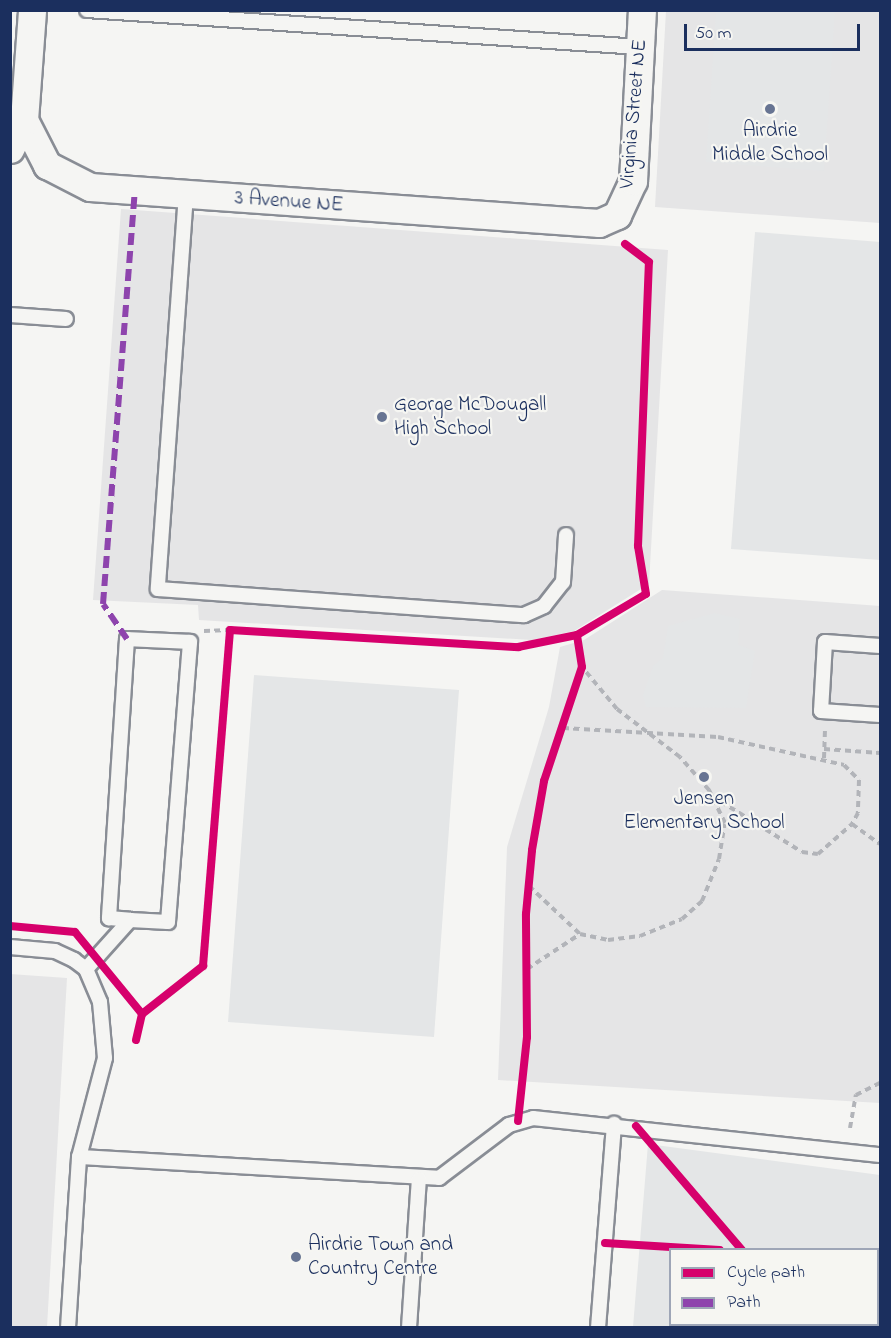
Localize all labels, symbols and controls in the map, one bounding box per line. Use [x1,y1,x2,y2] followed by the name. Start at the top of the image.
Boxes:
[687,12,862,50] scale bar
[695,21,732,47] text: 50 m
[615,38,653,190] street label: Virginia Street NE
[763,102,777,116] marker: Airdrie Middle School
[712,118,828,168] place label: Airdrie Middle School
[234,186,344,218] street label: 3 Avenue NE
[394,392,546,442] place label: George McDougall High School
[375,410,389,424] marker: George McDougall High School
[697,770,711,784] marker: Jensen Elementary School
[623,786,785,836] place label: Jensen Elementary School
[308,1232,453,1282] place label: Airdrie Town and Country Centre
[669,1248,879,1326] legend
[289,1250,303,1264] marker: Airdrie Town and Country Centre
[727,1260,805,1286] text: Cycle path
[727,1290,761,1316] text: Path

